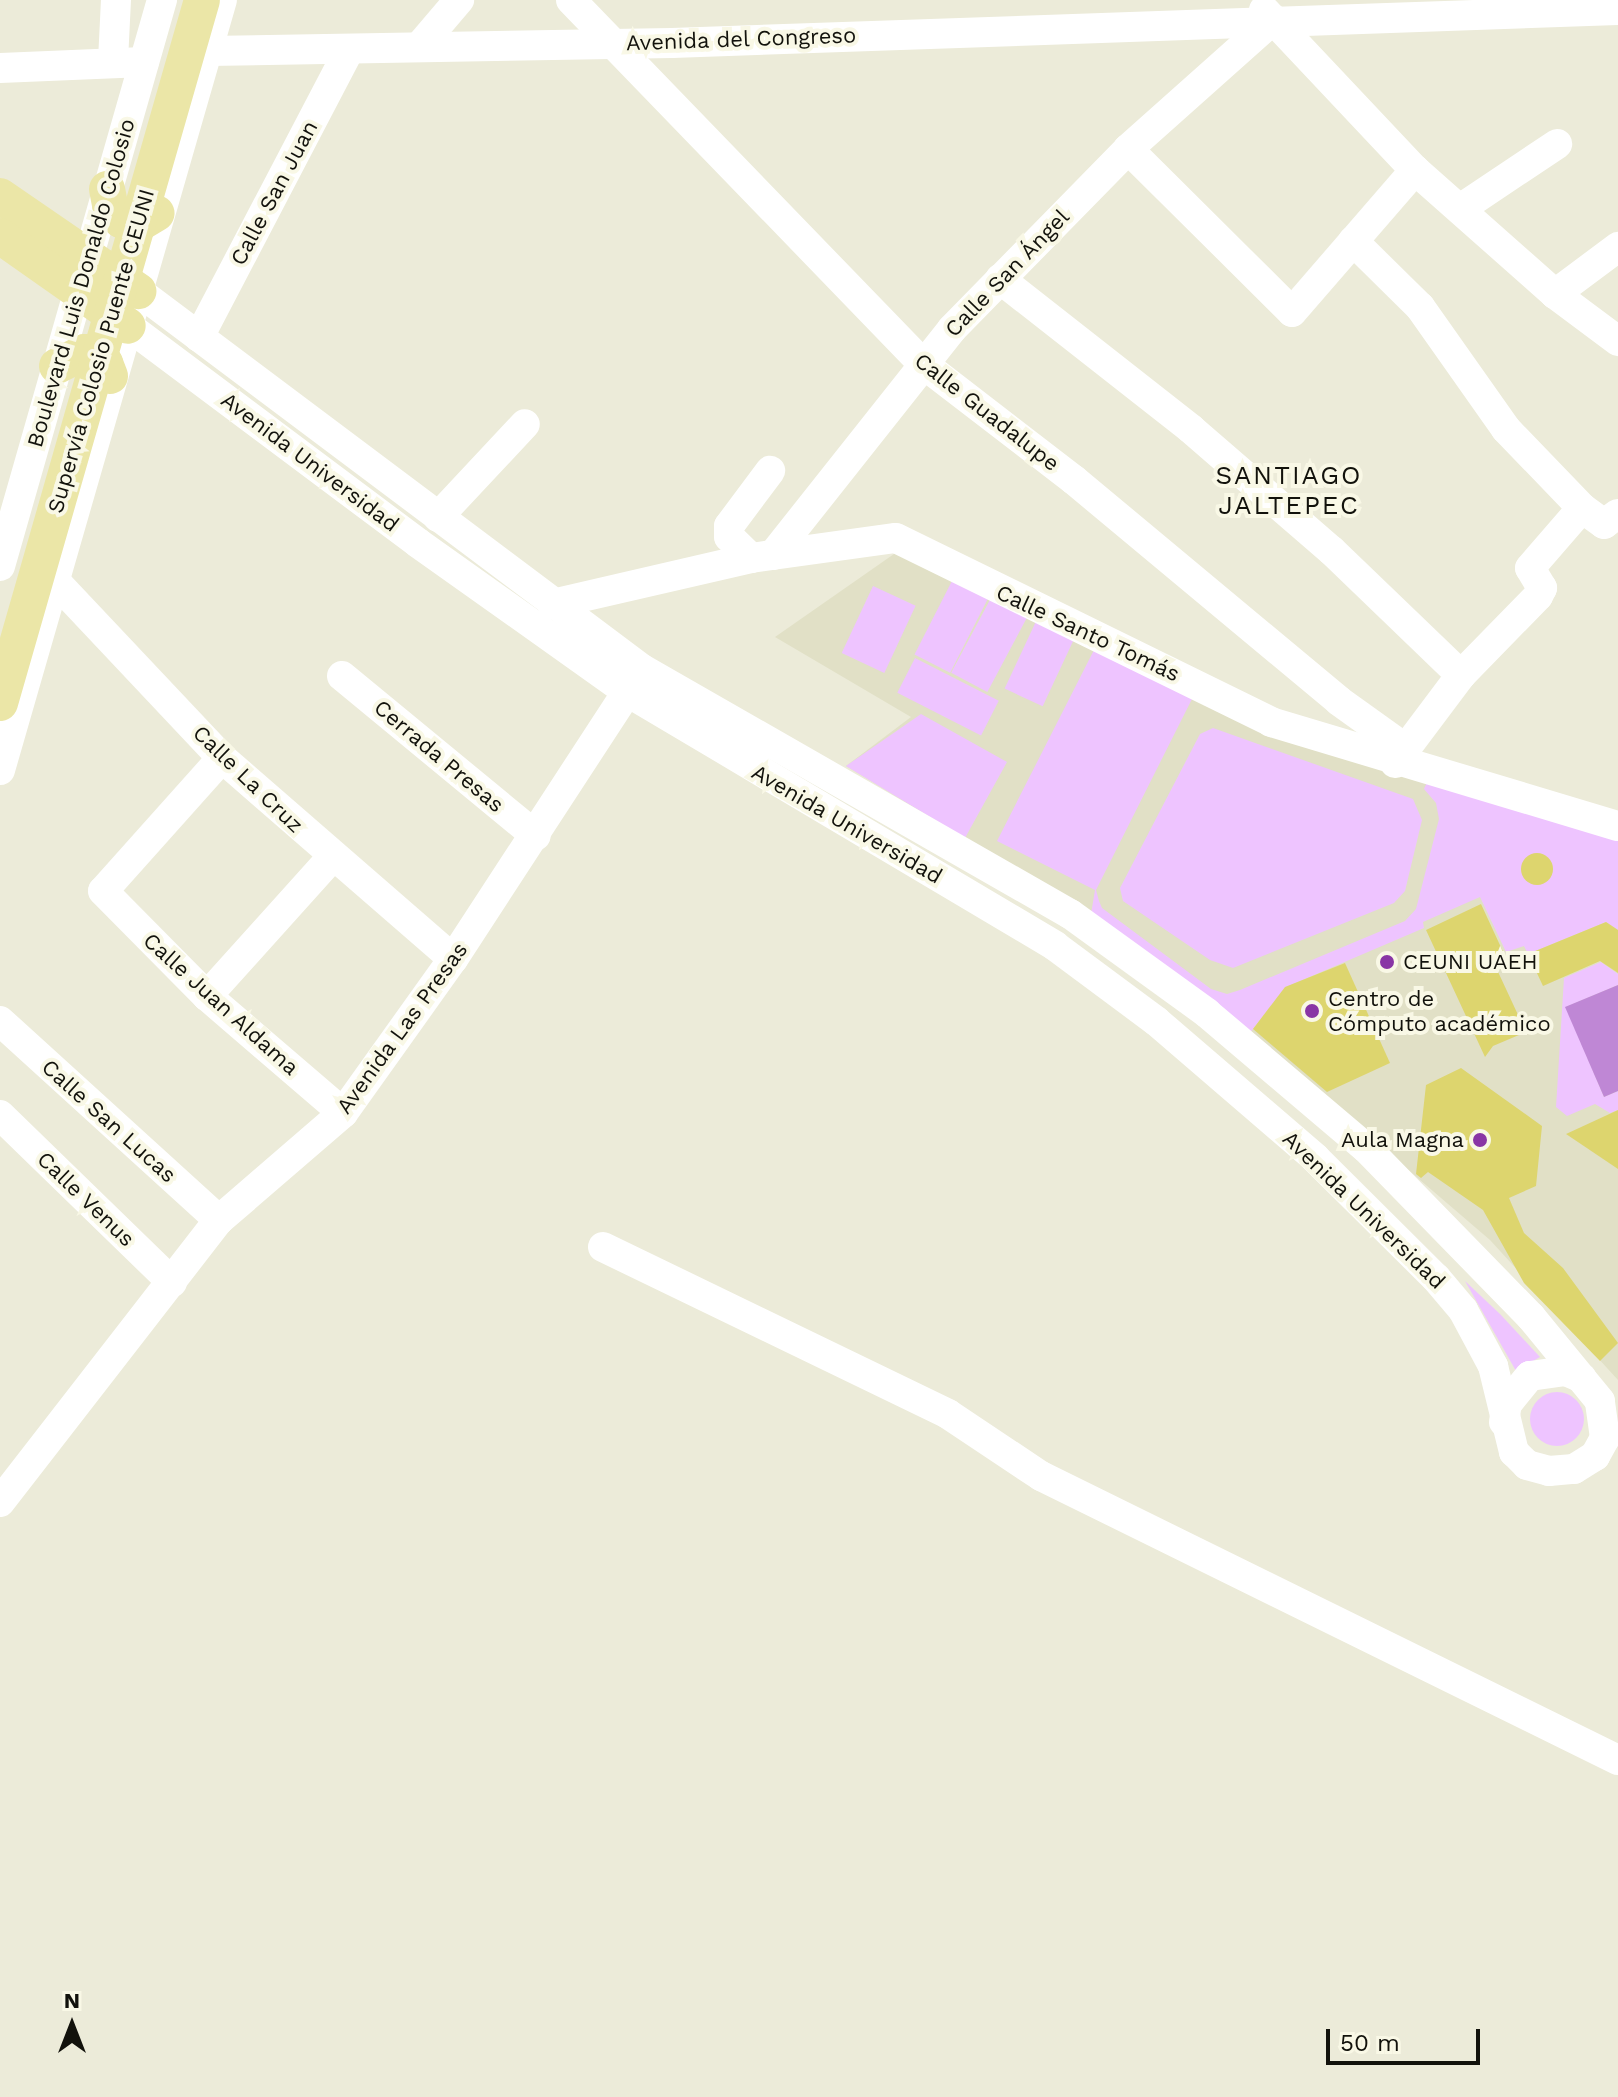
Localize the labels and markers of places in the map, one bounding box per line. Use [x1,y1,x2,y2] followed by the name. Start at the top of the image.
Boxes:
[1403,949,1538,975] place label: CEUNI UAEH
[1378,953,1396,971] marker: CEUNI UAEH
[1328,985,1551,1036] place label: Centro de Cómputo académico
[1303,1002,1321,1020] marker: Centro de Cómputo académico
[1341,1127,1464,1153] place label: Aula Magna
[1471,1131,1489,1149] marker: Aula Magna

